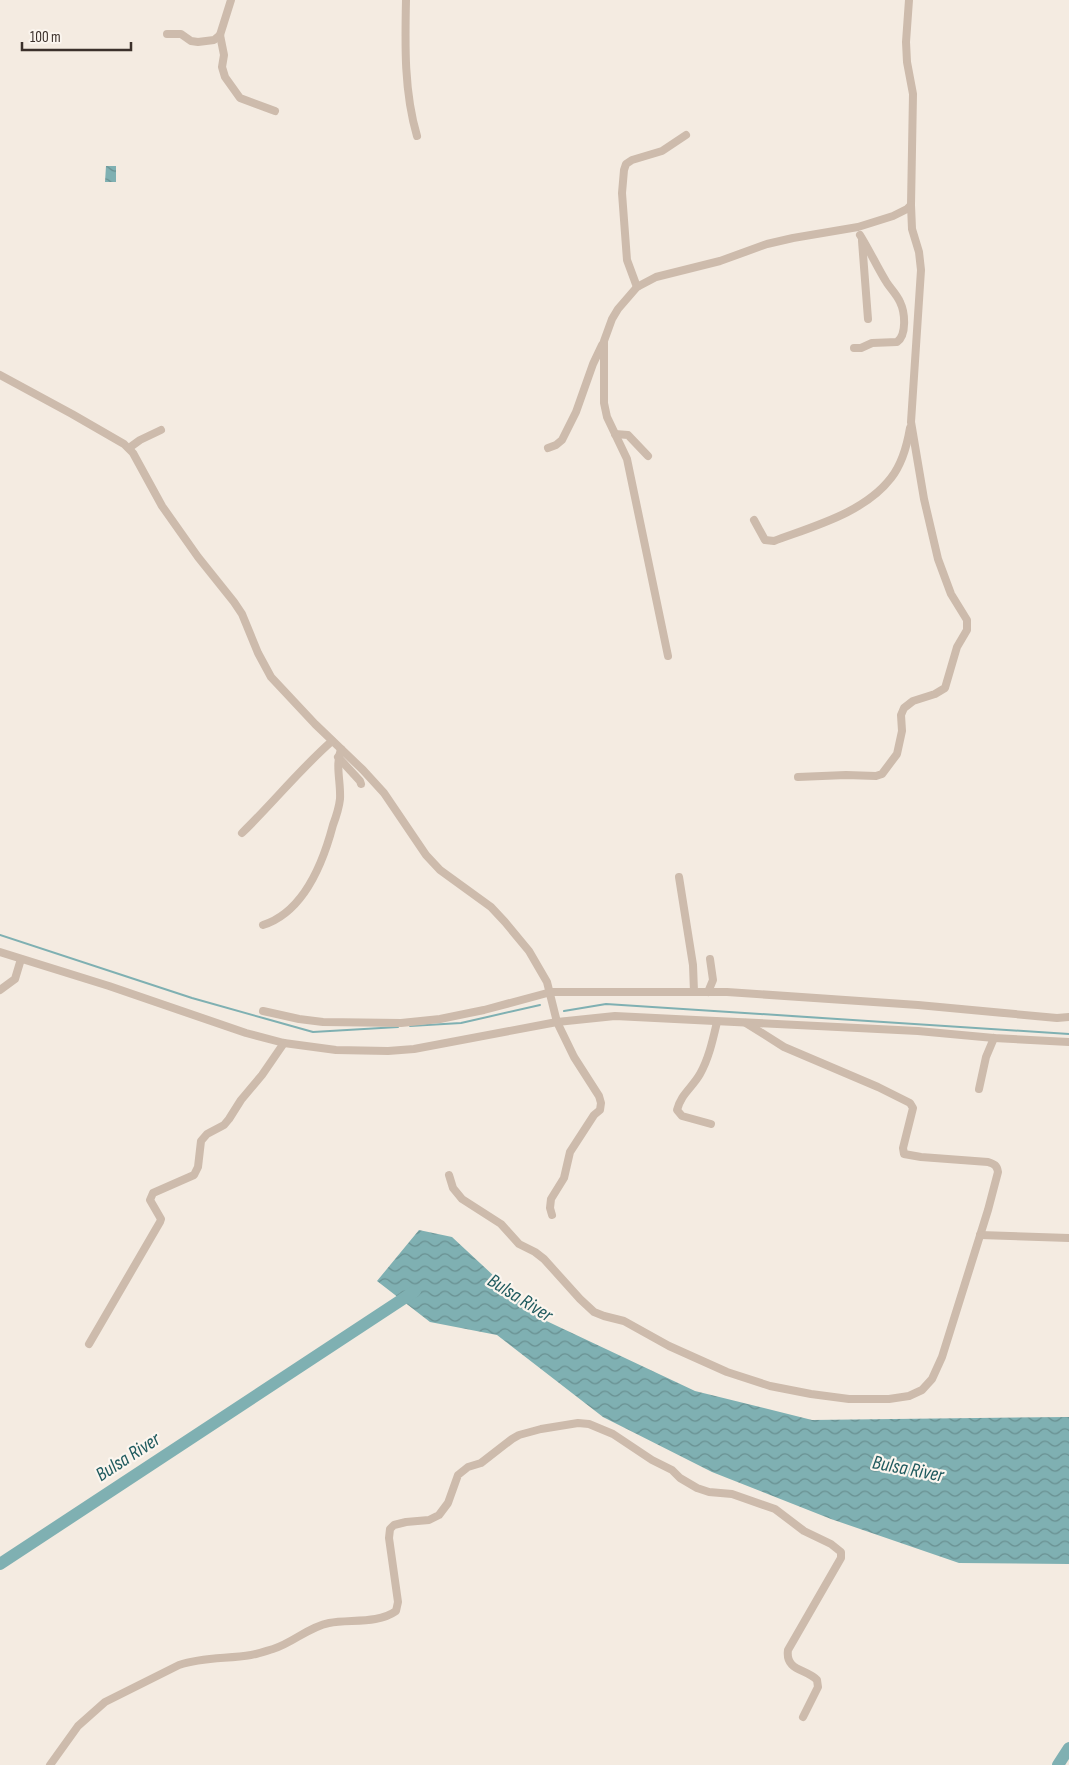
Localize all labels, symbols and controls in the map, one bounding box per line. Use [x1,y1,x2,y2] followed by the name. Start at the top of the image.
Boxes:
[22,20,131,52] scale bar
[30,28,61,47] text: 100 m
[483,1269,558,1328] water label: Bulsa River
[91,1427,166,1487] water label: Bulsa River
[870,1450,947,1488] water label: Bulsa River

